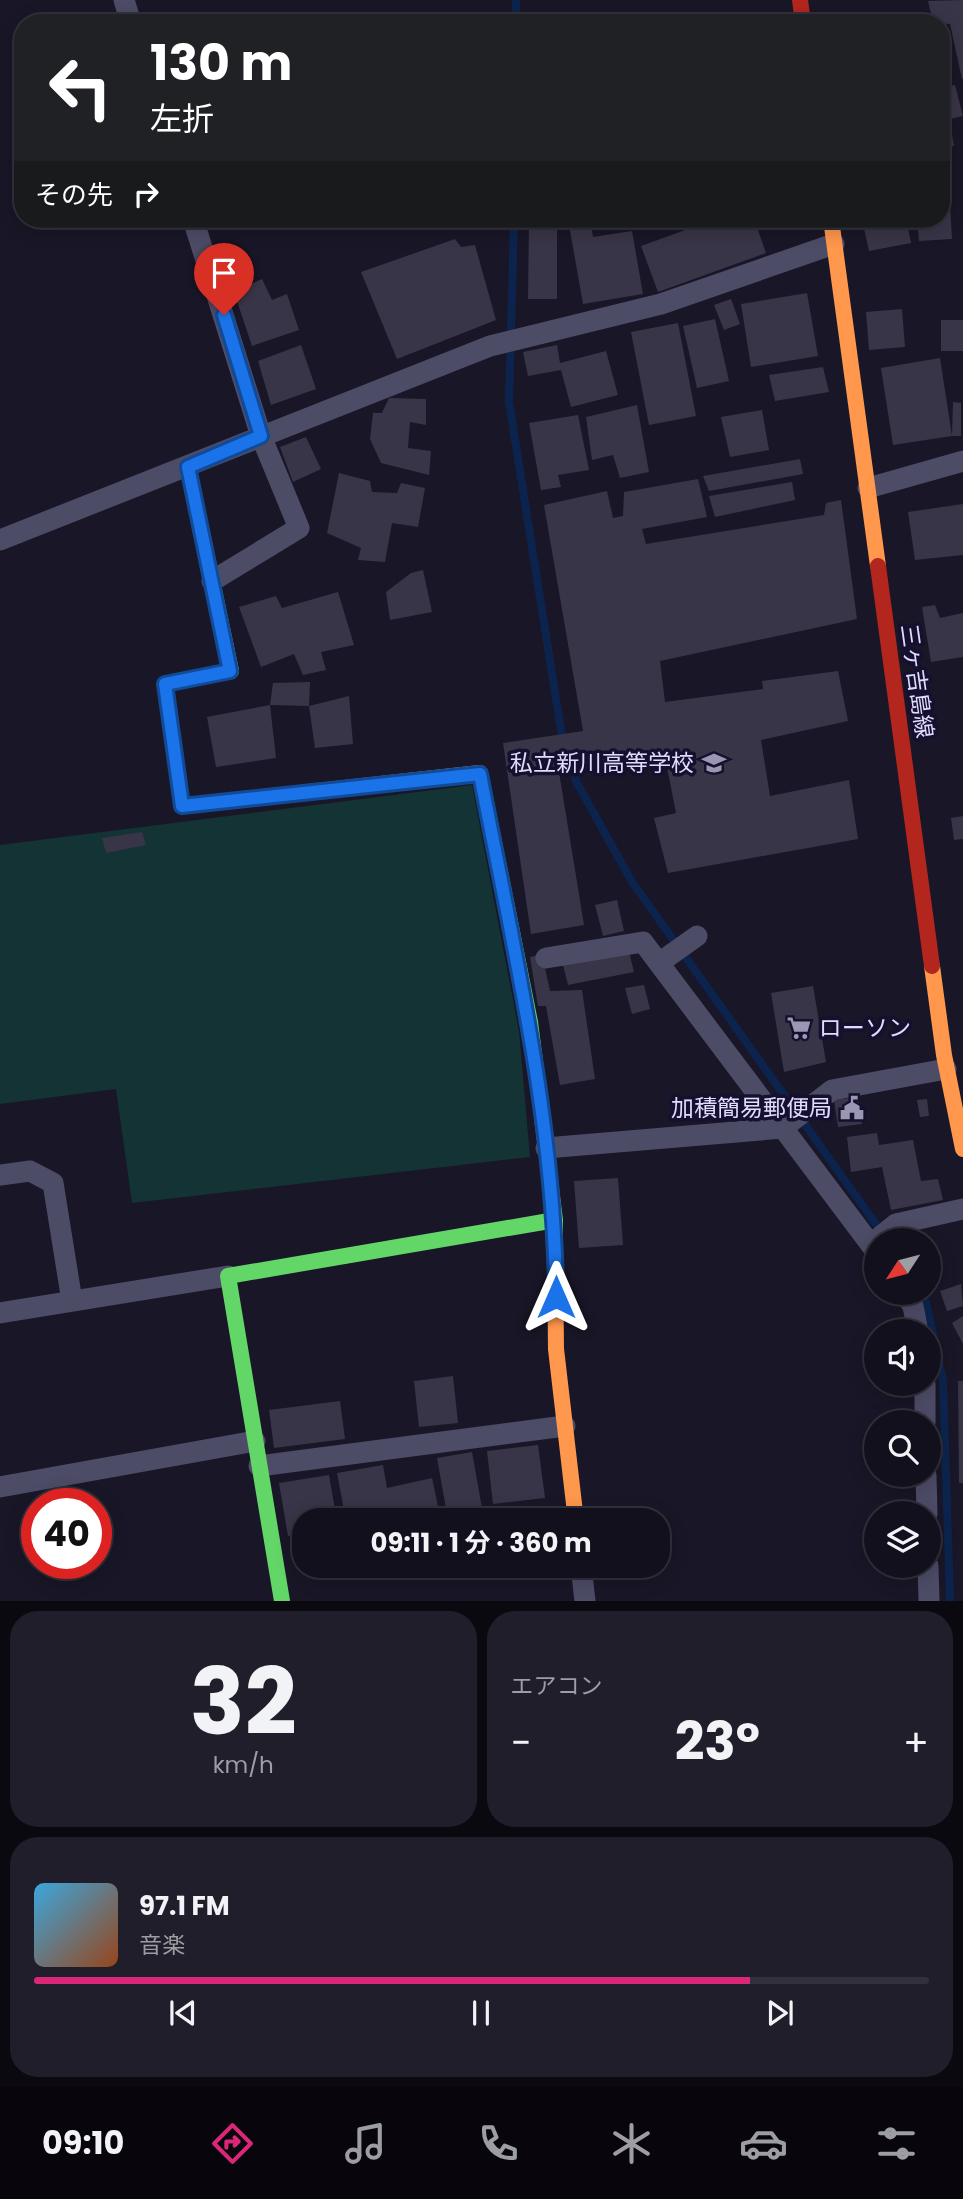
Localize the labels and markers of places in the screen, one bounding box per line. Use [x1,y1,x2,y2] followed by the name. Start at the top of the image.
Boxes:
[194,243,254,315] pin
[510,747,694,779] place label: 私立新川高等学校
[700,749,728,777] school or university icon: 私立新川高等学校
[819,1012,911,1044] place label: ローソン
[785,1014,813,1042] supermarket icon: ローソン
[671,1092,832,1124] place label: 加積簡易郵便局
[838,1094,866,1122] public building icon: 加積簡易郵便局

